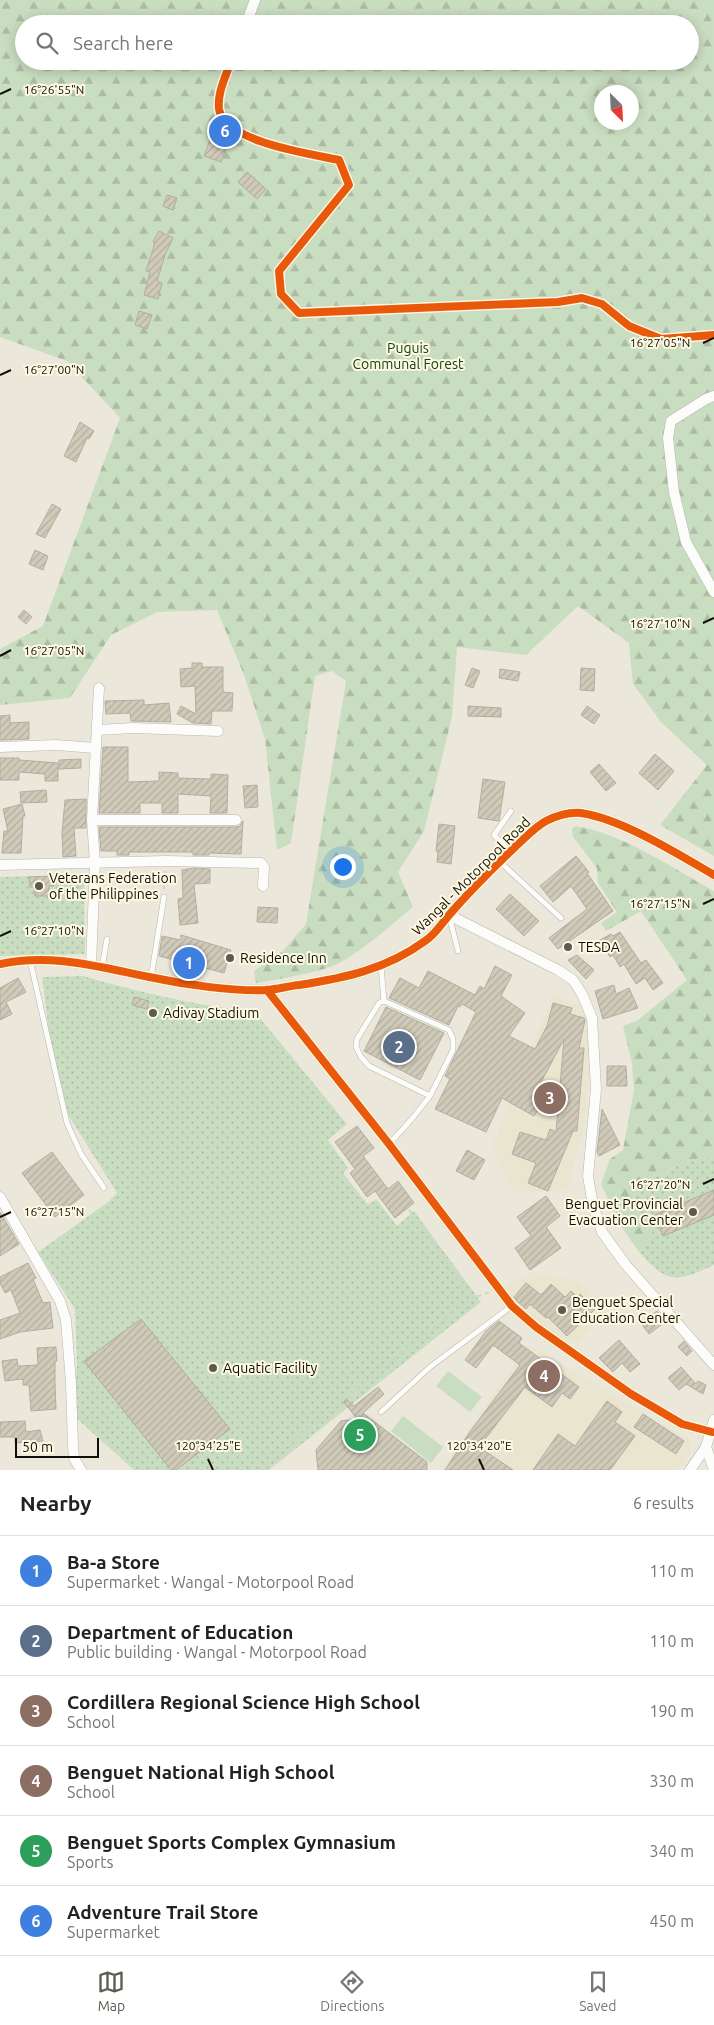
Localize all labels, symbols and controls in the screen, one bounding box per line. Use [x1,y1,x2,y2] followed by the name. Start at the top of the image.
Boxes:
[15,15,699,70] search box
[33,29,61,57] icon: search
[73,32,173,54] text: Search here
[24,83,84,96] text: 16°26'55"N
[594,85,639,130] north arrow
[209,112,241,150] pin: 6
[630,336,690,349] text: 16°27'05"N
[352,340,464,372] park label: Puguis Communal Forest
[24,363,84,376] text: 16°27'00"N
[630,617,690,630] text: 16°27'10"N
[24,644,84,657] text: 16°27'05"N
[409,814,533,938] street label: Wangal - Motorpool Road
[330,854,356,880] your location
[49,870,177,902] place label: Veterans Federation of the Philippines
[33,880,45,892] marker: Veterans Federation of the Philippines
[630,897,690,910] text: 16°27'15"N
[24,924,84,937] text: 16°27'10"N
[578,939,620,955] place label: TESDA
[562,941,574,953] marker: TESDA
[173,944,205,982] pin: 1
[240,950,327,966] place label: Residence Inn
[224,952,236,964] marker: Residence Inn
[163,1005,259,1021] place label: Adivay Stadium
[147,1007,159,1019] marker: Adivay Stadium
[383,1028,415,1066] pin: 2
[534,1079,566,1117] pin: 3
[630,1178,690,1191] text: 16°27'20"N
[565,1196,684,1228] place label: Benguet Provincial Evacuation Center
[24,1205,84,1218] text: 16°27'15"N
[687,1206,699,1218] marker: Benguet Provincial Evacuation Center
[572,1294,681,1326] place label: Benguet Special Education Center
[556,1304,568,1316] marker: Benguet Special Education Center
[528,1357,560,1395] pin: 4
[223,1360,318,1376] place label: Aquatic Facility
[207,1362,219,1374] marker: Aquatic Facility
[344,1416,376,1454] pin: 5
[15,1435,99,1458] scale bar
[22,1439,53,1455] text: 50 m
[175,1439,241,1452] text: 120°34'25"E
[446,1439,512,1452] text: 120°34'20"E
[20,1491,91,1515] text: Nearby
[633,1494,694,1512] text: 6 results
[67,1551,160,1573] text: Ba-a Store
[31,1562,41,1580] text: 1
[649,1562,694,1580] text: 110 m
[67,1573,354,1591] text: Supermarket · Wangal - Motorpool Road
[67,1621,293,1643] text: Department of Education
[31,1632,41,1650] text: 2
[649,1632,694,1650] text: 110 m
[67,1643,367,1661] text: Public building · Wangal - Motorpool Road
[67,1691,420,1713] text: Cordillera Regional Science High School
[31,1702,41,1720] text: 3
[649,1702,694,1720] text: 190 m
[67,1713,115,1731] text: School
[67,1761,334,1783] text: Benguet National High School
[31,1772,41,1790] text: 4
[649,1772,694,1790] text: 330 m
[67,1783,115,1801] text: School
[67,1831,396,1853] text: Benguet Sports Complex Gymnasium
[31,1842,41,1860] text: 5
[649,1842,694,1860] text: 340 m
[67,1853,113,1871] text: Sports
[67,1901,259,1923] text: Adventure Trail Store
[31,1912,41,1930] text: 6
[649,1912,694,1930] text: 450 m
[67,1923,160,1941] text: Supermarket
[97,1968,125,2014] tab: Map
[320,1968,384,2014] tab: Directions
[579,1968,617,2014] tab: Saved

